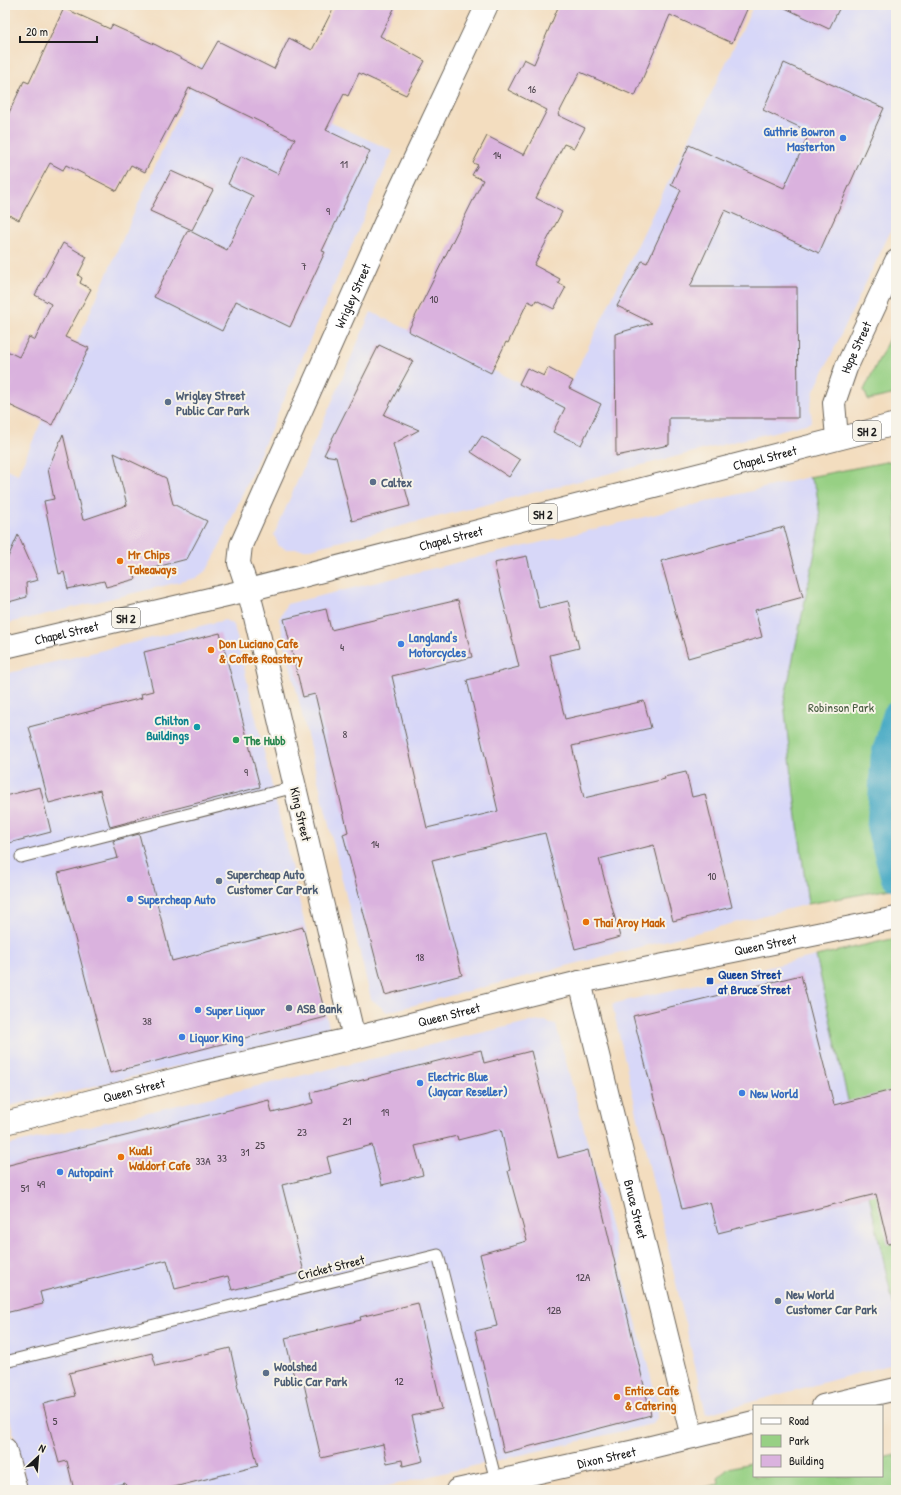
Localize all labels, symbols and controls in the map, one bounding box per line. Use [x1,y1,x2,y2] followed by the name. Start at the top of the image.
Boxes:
[20,18,97,44] scale bar
[26,23,48,40] text: 20 m
[528,82,537,96] house number: 16
[764,122,835,155] place label: Guthrie Bowron Masterton
[838,133,848,143] marker: Guthrie Bowron Masterton
[493,148,501,162] house number: 14
[340,157,348,171] house number: 11
[326,204,330,218] house number: 9
[301,259,307,273] house number: 7
[330,260,375,331] street label: Wrigley Street
[430,292,439,306] house number: 10
[836,318,876,376] street label: Hope Street
[176,386,250,419] place label: Wrigley Street Public Car Park
[163,397,173,407] marker: Wrigley Street Public Car Park
[853,421,881,441] road number: SH 2
[731,441,799,474] street label: Chapel Street
[381,473,412,491] place label: Caltex
[368,477,378,487] marker: Caltex
[529,504,557,524] road number: SH 2
[417,521,485,555] street label: Chapel Street
[127,545,176,579] place label: Mr Chips Takeaways
[115,556,125,566] marker: Mr Chips Takeaways
[112,608,140,628] road number: SH 2
[33,616,101,649] street label: Chapel Street
[409,628,466,662] place label: Langland's Motorcycles
[219,634,303,668] place label: Don Luciano Cafe & Coffee Roastery
[396,639,406,649] marker: Langland's Motorcycles
[340,640,344,654] house number: 4
[206,645,216,655] marker: Don Luciano Cafe & Coffee Roastery
[808,698,875,716] park label: Robinson Park
[146,711,189,745] place label: Chilton Buildings
[192,722,202,732] marker: Chilton Buildings
[343,727,348,741] house number: 8
[243,731,286,749] place label: The Hubb
[231,735,241,745] marker: The Hubb
[244,765,248,779] house number: 9
[286,785,316,843] street label: King Street
[371,837,379,851] house number: 14
[227,865,319,898] place label: Supercheap Auto Customer Car Park
[708,869,717,883] house number: 10
[214,876,224,886] marker: Supercheap Auto Customer Car Park
[138,890,216,909] place label: Supercheap Auto
[125,894,135,904] marker: Supercheap Auto
[593,913,666,932] place label: Thai Aroy Maak
[581,917,591,927] marker: Thai Aroy Maak
[732,929,798,960] street label: Queen Street
[416,950,425,964] house number: 18
[718,965,791,998] place label: Queen Street at Bruce Street
[705,976,715,986] marker: Queen Street at Bruce Street
[416,998,482,1031] street label: Queen Street
[297,999,342,1017] place label: ASB Bank
[206,1001,266,1020] place label: Super Liquor
[284,1003,294,1013] marker: ASB Bank
[193,1005,203,1015] marker: Super Liquor
[142,1014,152,1028] house number: 38
[190,1028,244,1047] place label: Liquor King
[177,1032,187,1042] marker: Liquor King
[428,1067,508,1101] place label: Electric Blue (Jaycar Reseller)
[101,1073,167,1107] street label: Queen Street
[415,1078,425,1088] marker: Electric Blue (Jaycar Reseller)
[750,1084,799,1102] place label: New World
[737,1088,747,1098] marker: New World
[381,1105,389,1119] house number: 19
[342,1114,352,1128] house number: 21
[297,1125,307,1139] house number: 23
[255,1138,265,1152] house number: 25
[129,1141,191,1174] place label: Kuali Waldorf Cafe
[241,1145,249,1159] house number: 31
[217,1151,227,1165] house number: 33
[116,1152,126,1162] marker: Kuali Waldorf Cafe
[195,1154,211,1168] house number: 33A
[68,1163,114,1182] place label: Autopaint
[55,1167,65,1177] marker: Autopaint
[37,1177,45,1191] house number: 49
[620,1178,652,1241] street label: Bruce Street
[21,1181,29,1195] house number: 51
[296,1250,367,1284] street label: Cricket Street
[576,1270,591,1284] house number: 12A
[786,1285,878,1318] place label: New World Customer Car Park
[773,1296,783,1306] marker: New World Customer Car Park
[547,1303,562,1317] house number: 12B
[274,1357,348,1390] place label: Woolshed Public Car Park
[261,1368,271,1378] marker: Woolshed Public Car Park
[394,1374,404,1388] house number: 12
[625,1381,680,1415] place label: Entice Cafe & Catering
[612,1392,622,1402] marker: Entice Cafe & Catering
[753,1405,883,1477] legend
[789,1412,809,1429] text: Road
[53,1414,58,1428] house number: 5
[789,1432,809,1449] text: Park
[18,1437,58,1477] north arrow
[37,1440,48,1456] text: N
[576,1442,638,1472] street label: Dixon Street
[789,1452,824,1469] text: Building

